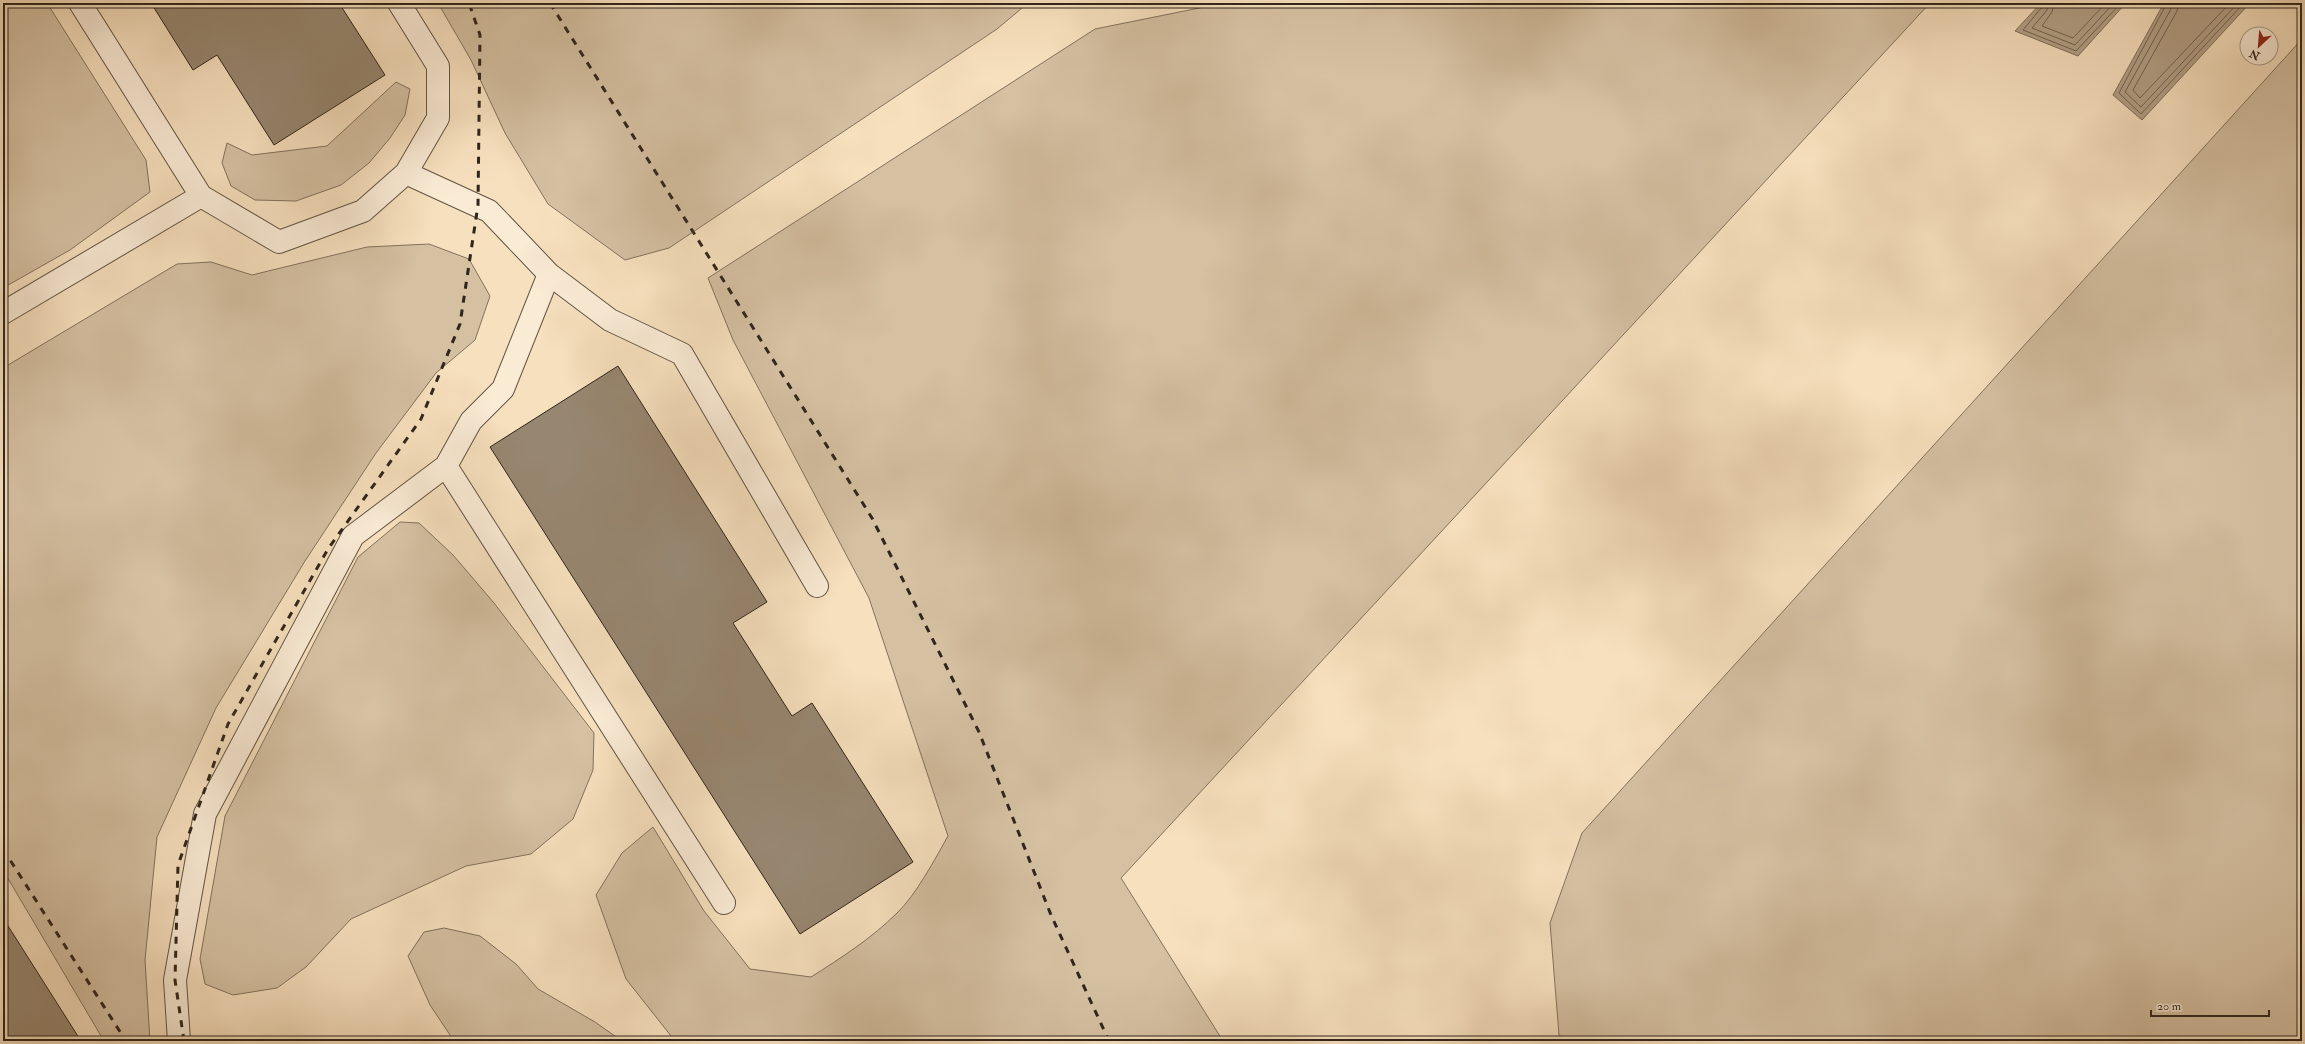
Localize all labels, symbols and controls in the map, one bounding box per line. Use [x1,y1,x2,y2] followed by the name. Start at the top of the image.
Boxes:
[2239,26,2279,66] north arrow
[2247,46,2263,63] text: N
[2151,992,2269,1018] scale bar
[2157,999,2182,1014] text: 20 m

